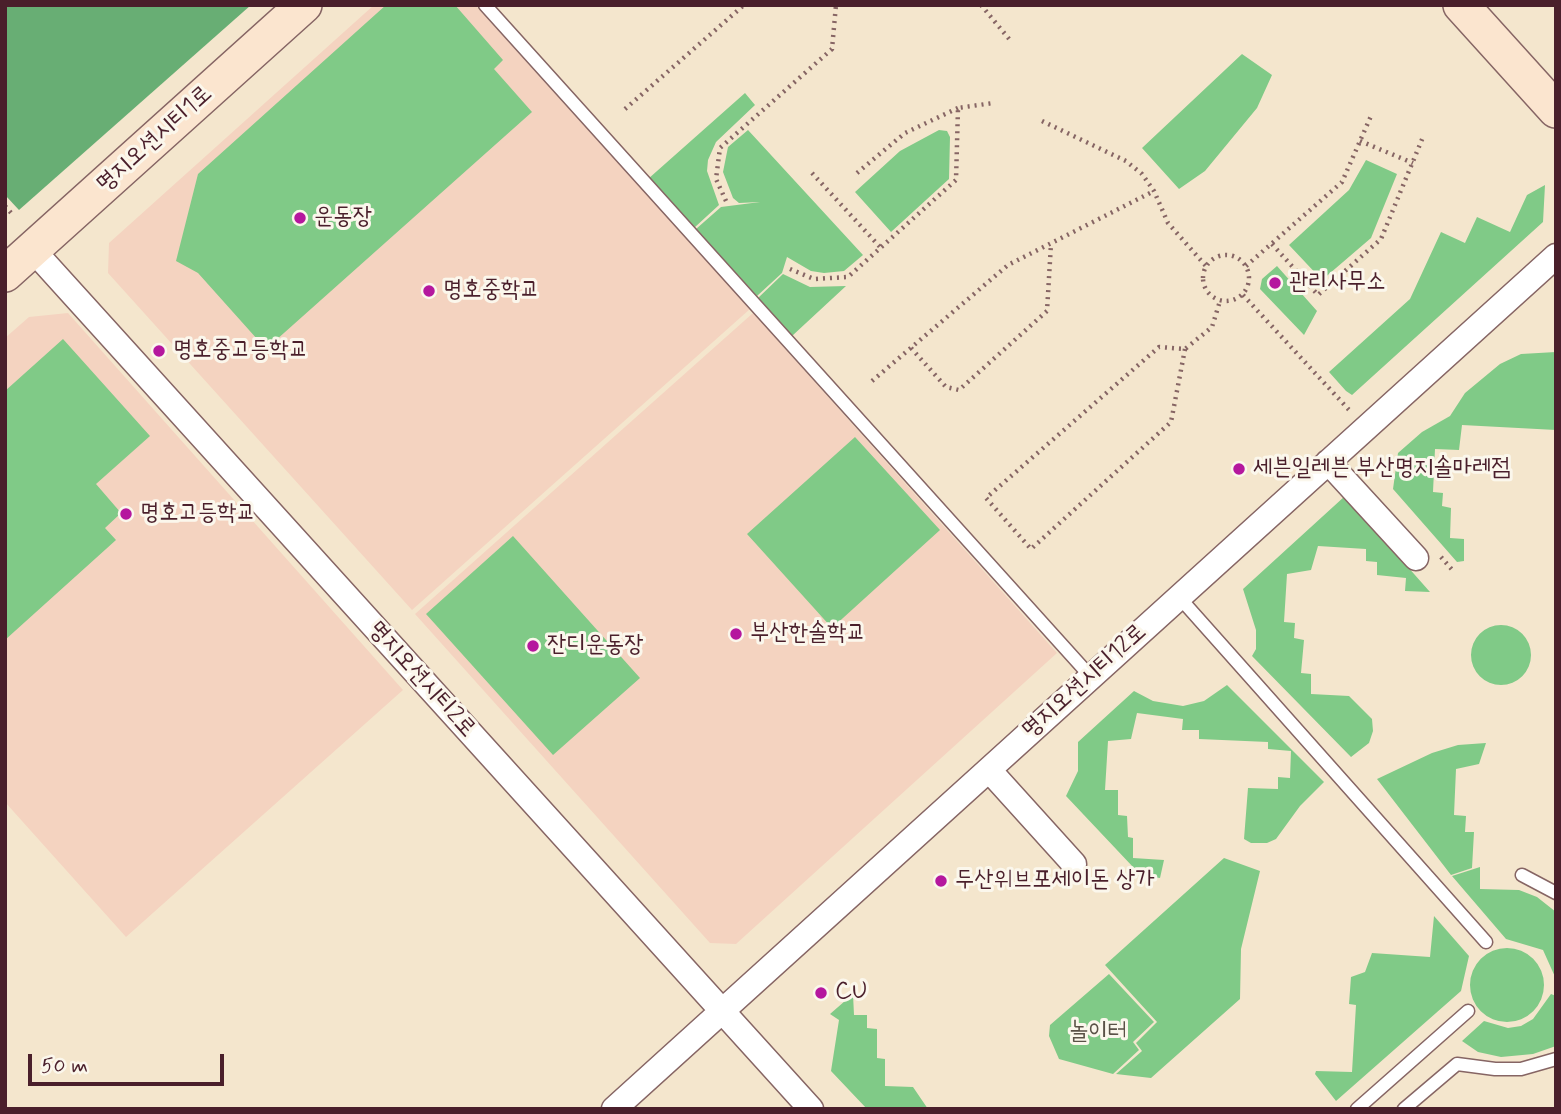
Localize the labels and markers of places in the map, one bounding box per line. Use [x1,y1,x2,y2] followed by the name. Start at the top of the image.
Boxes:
[314,204,372,232] place label: 운동장
[292,210,308,226] marker: 운동장
[1289,269,1386,297] place label: 관리사무소
[1267,275,1283,291] marker: 관리사무소
[443,277,540,305] place label: 명호중학교
[421,283,437,299] marker: 명호중학교
[173,337,308,365] place label: 명호중고등학교
[151,343,167,359] marker: 명호중고등학교
[1253,455,1511,483] place label: 세븐일레븐 부산명지솔마레점
[1231,461,1247,477] marker: 세븐일레븐 부산명지솔마레점
[140,500,256,528] place label: 명호고등학교
[118,506,134,522] marker: 명호고등학교
[750,620,866,648] place label: 부산한솔학교
[728,626,744,642] marker: 부산한솔학교
[547,632,644,660] place label: 잔디운동장
[525,638,541,654] marker: 잔디운동장
[955,867,1155,895] place label: 두산위브포세이돈 상가
[933,873,949,889] marker: 두산위브포세이돈 상가
[835,979,868,1007] place label: CU
[813,985,829,1001] marker: CU

